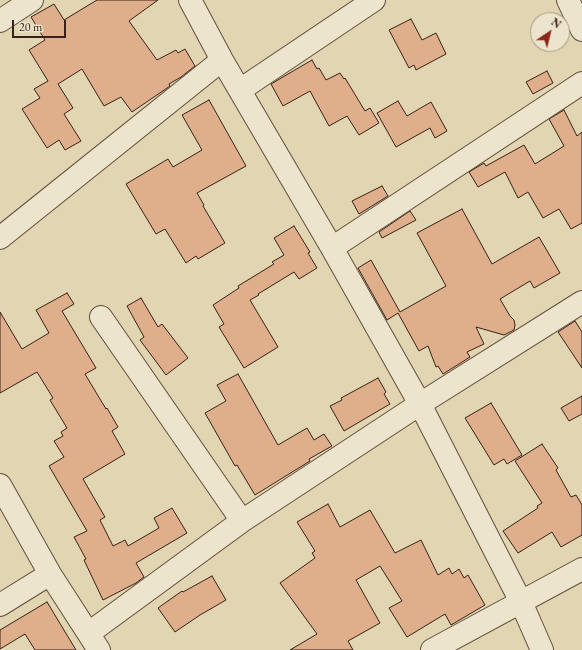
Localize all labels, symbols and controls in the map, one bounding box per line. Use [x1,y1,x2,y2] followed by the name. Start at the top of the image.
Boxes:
[14,12,68,38] scale bar
[530,12,570,52] north arrow
[549,15,564,31] text: N
[19,19,42,35] text: 20 m

